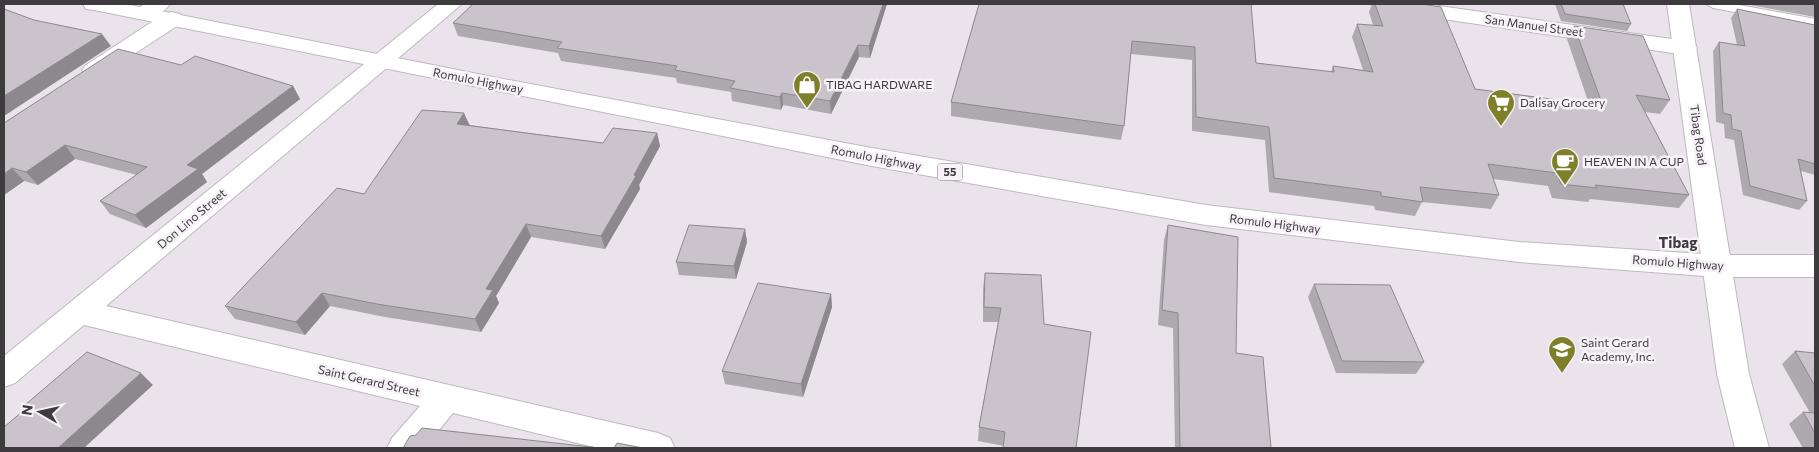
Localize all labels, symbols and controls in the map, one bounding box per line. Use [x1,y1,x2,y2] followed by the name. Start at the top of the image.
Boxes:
[1484,11,1584,39] street label: San Manuel Street
[432,64,525,96] street label: Romulo Highway
[792,70,822,109] shop icon: TIBAG HARDWARE
[826,77,932,91] place label: TIBAG HARDWARE
[1486,88,1516,127] supermarket icon: Dalisay Grocery
[1520,95,1605,109] place label: Dalisay Grocery
[1688,104,1710,166] street label: Tibag Road
[830,141,923,173] street label: Romulo Highway
[1550,147,1580,186] cafe icon: HEAVEN IN A CUP
[1584,154,1684,168] place label: HEAVEN IN A CUP
[938,163,962,180] road number: 55
[154,185,229,251] street label: Don Lino Street
[1229,210,1321,236] street label: Romulo Highway
[1659,233,1697,251] district label: Tibag
[1632,252,1724,272] street label: Romulo Highway
[1547,335,1577,374] school or university icon: Saint Gerard Academy, Inc.
[1581,335,1655,363] place label: Saint Gerard Academy, Inc.
[317,361,422,399] street label: Saint Gerard Street
[15,387,65,437] north arrow
[17,403,36,416] text: N

